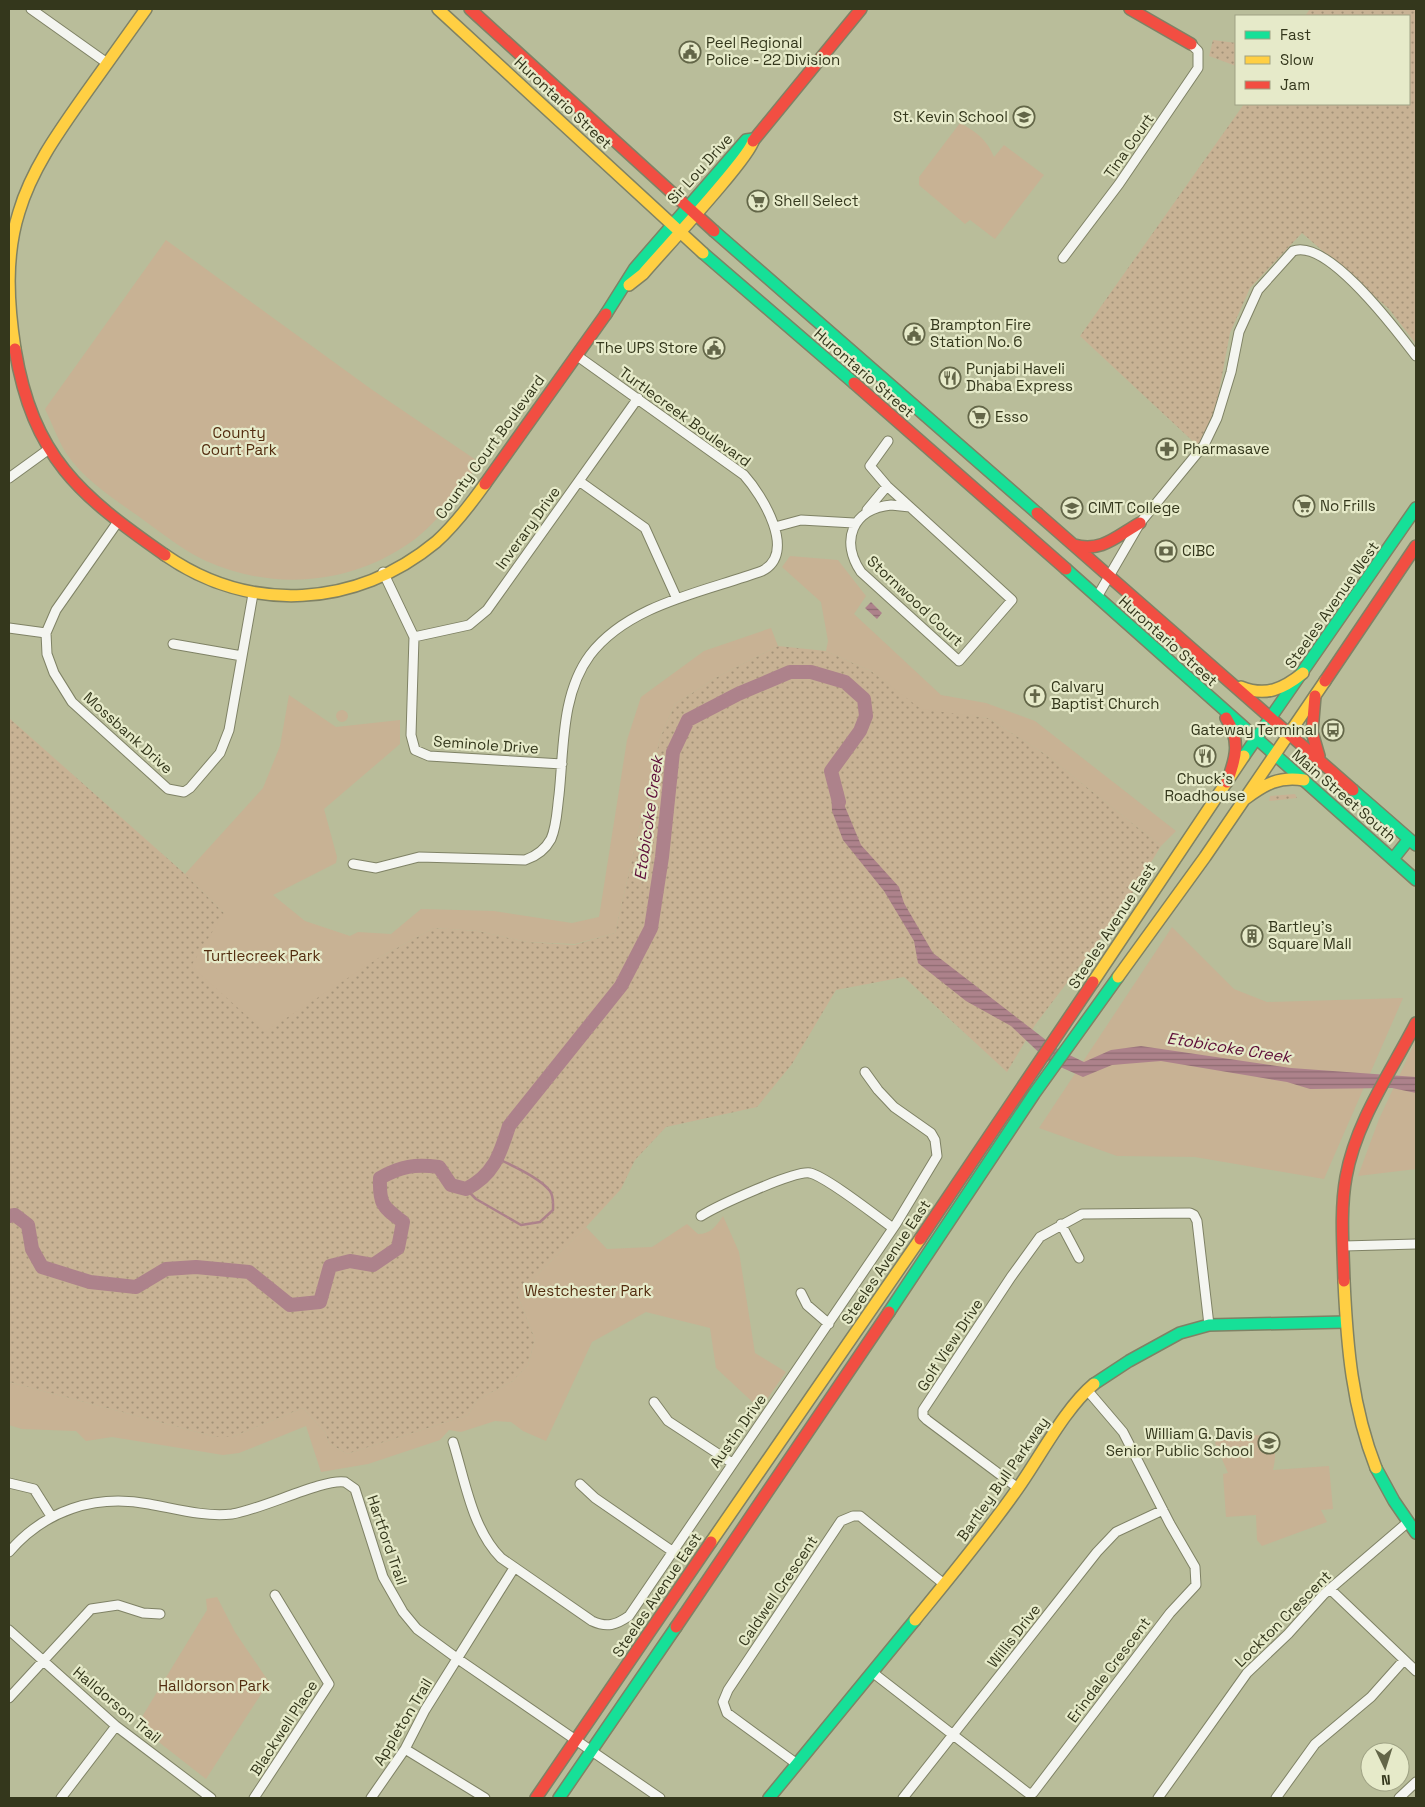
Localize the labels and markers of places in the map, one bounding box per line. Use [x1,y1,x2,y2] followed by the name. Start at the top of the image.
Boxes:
[706,33,840,69] place label: Peel Regional Police - 22 Division
[678,40,702,64] public building icon: Peel Regional Police - 22 Division
[1012,105,1036,129] school or university icon: St. Kevin School
[893,107,1008,126] place label: St. Kevin School
[746,189,770,213] supermarket icon: Shell Select
[774,191,859,210] place label: Shell Select
[930,315,1031,351] place label: Brampton Fire Station No. 6
[902,322,926,346] public building icon: Brampton Fire Station No. 6
[702,336,726,360] public building icon: The UPS Store
[596,338,698,357] place label: The UPS Store
[966,359,1073,395] place label: Punjabi Haveli Dhaba Express
[938,366,962,390] restaurant icon: Punjabi Haveli Dhaba Express
[967,405,991,429] supermarket icon: Esso
[995,407,1029,426] place label: Esso
[1155,437,1179,461] pharmacy icon: Pharmasave
[1183,439,1270,458] place label: Pharmasave
[1292,494,1316,518] supermarket icon: No Frills
[1060,496,1084,520] school or university icon: CIMT College
[1320,496,1376,515] place label: No Frills
[1088,498,1180,517] place label: CIMT College
[1154,539,1178,563] bank icon: CIBC
[1182,541,1215,560] place label: CIBC
[1051,677,1159,713] place label: Calvary Baptist Church
[1023,684,1047,708] church icon: Calvary Baptist Church
[1321,718,1345,742] bus stop icon: Gateway Terminal
[1191,720,1317,739] place label: Gateway Terminal
[1193,744,1217,768] restaurant icon: Chuck's Roadhouse
[1164,769,1246,805] place label: Chuck's Roadhouse
[1268,917,1352,953] place label: Bartley's Square Mall
[1240,924,1264,948] building icon: Bartley's Square Mall
[1106,1424,1253,1460] place label: William G. Davis Senior Public School
[1257,1431,1281,1455] school or university icon: William G. Davis Senior Public School

